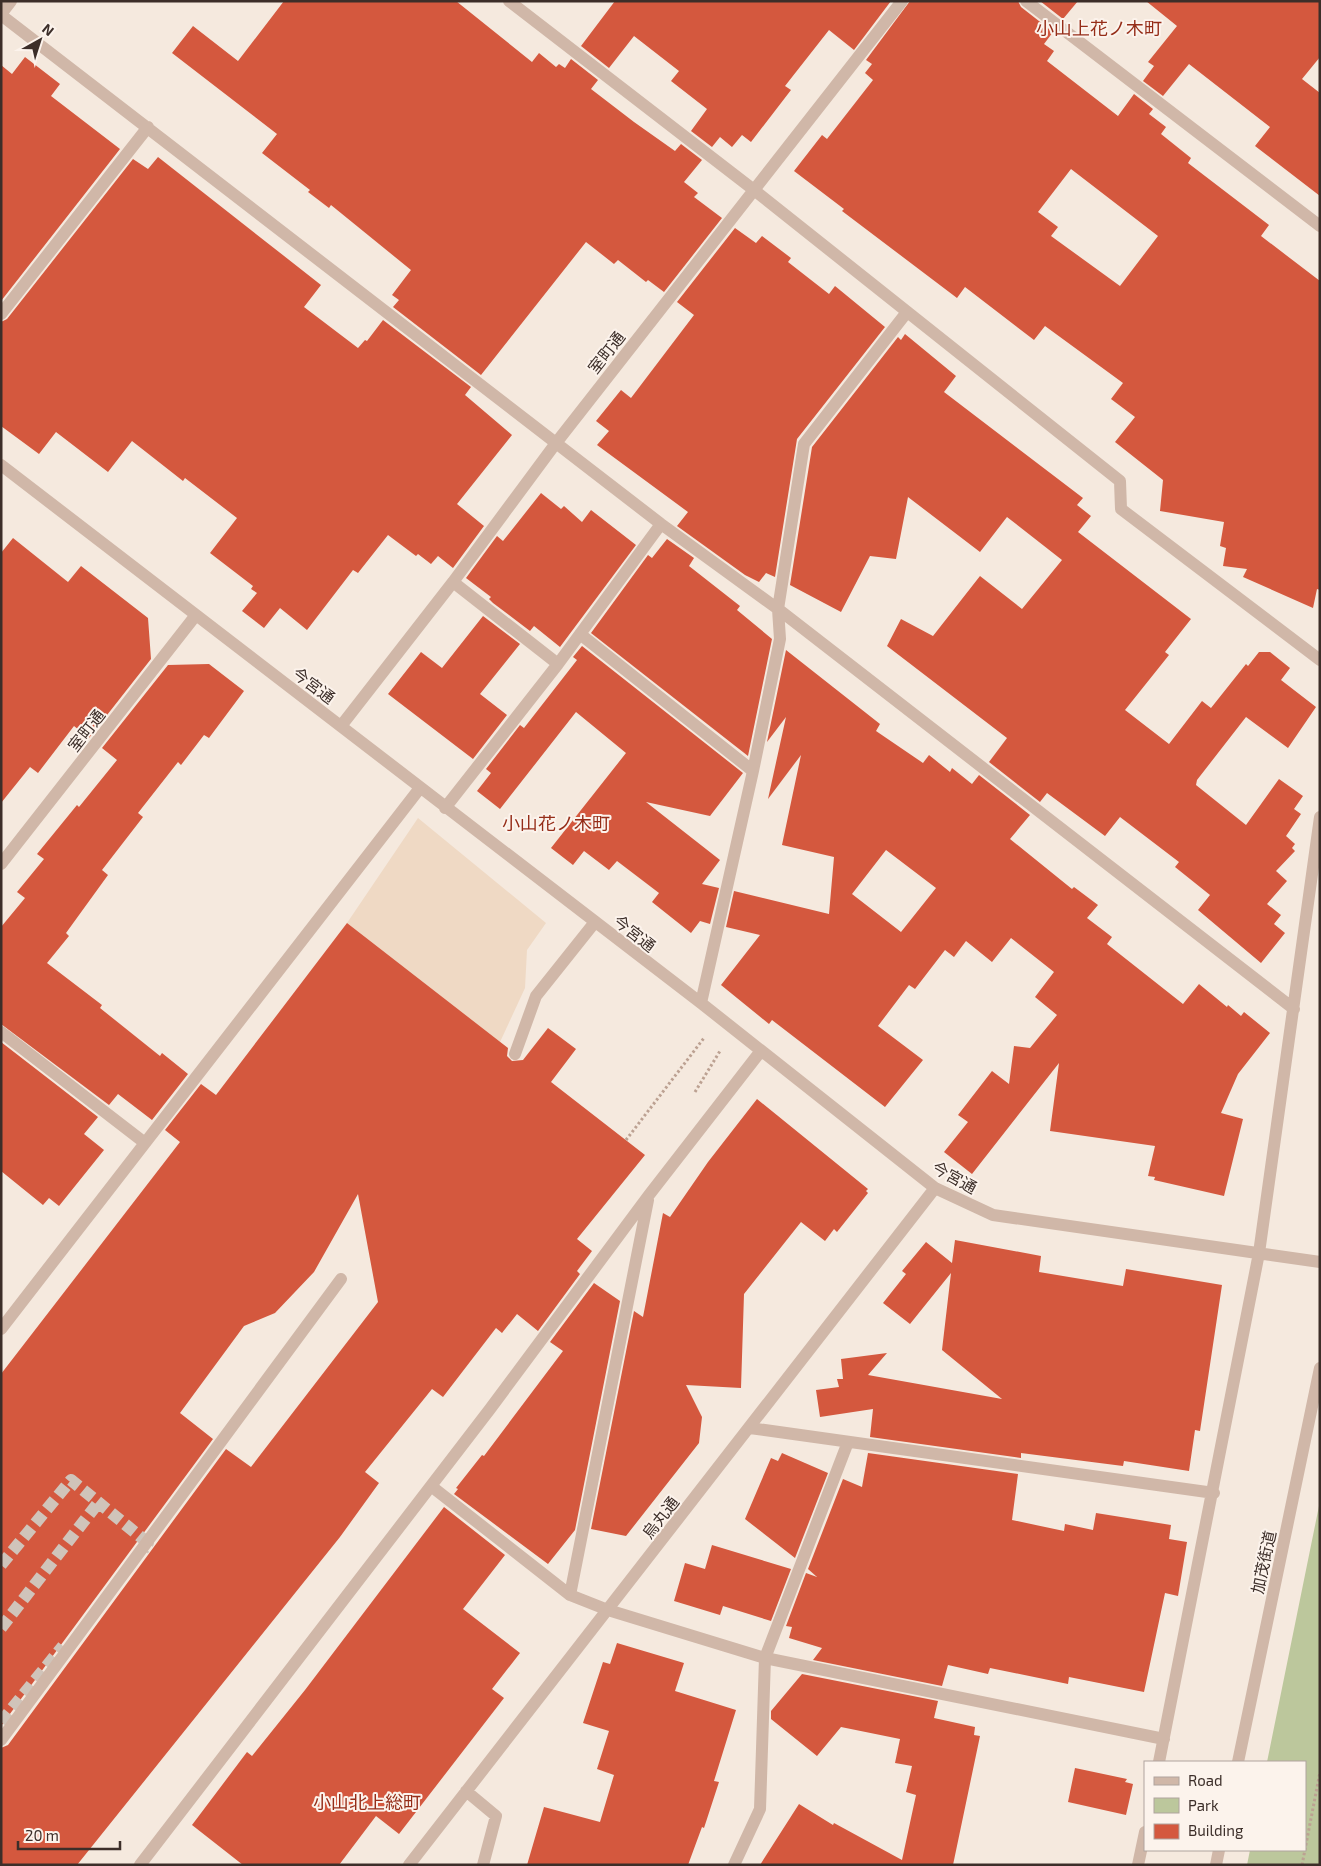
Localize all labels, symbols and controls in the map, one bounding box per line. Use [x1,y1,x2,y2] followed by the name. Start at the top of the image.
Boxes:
[15,15,65,65] north arrow
[1036,17,1162,39] district label: 小山上花ノ木町
[39,20,58,39] text: N
[584,327,628,377] street label: 室町通
[289,663,339,707] street label: 今宮通
[64,705,108,755] street label: 室町通
[502,812,610,834] district label: 小山花ノ木町
[610,911,660,955] street label: 今宮通
[929,1157,981,1197] street label: 今宮通
[638,1492,682,1542] street label: 烏丸通
[1247,1529,1279,1595] street label: 加茂街道
[1144,1761,1306,1851] legend
[1188,1771,1223,1789] text: Road
[313,1791,421,1813] district label: 小山北上総町
[1188,1796,1219,1814] text: Park
[18,1818,120,1850] scale bar
[1188,1821,1244,1839] text: Building
[25,1826,59,1844] text: 20 m

